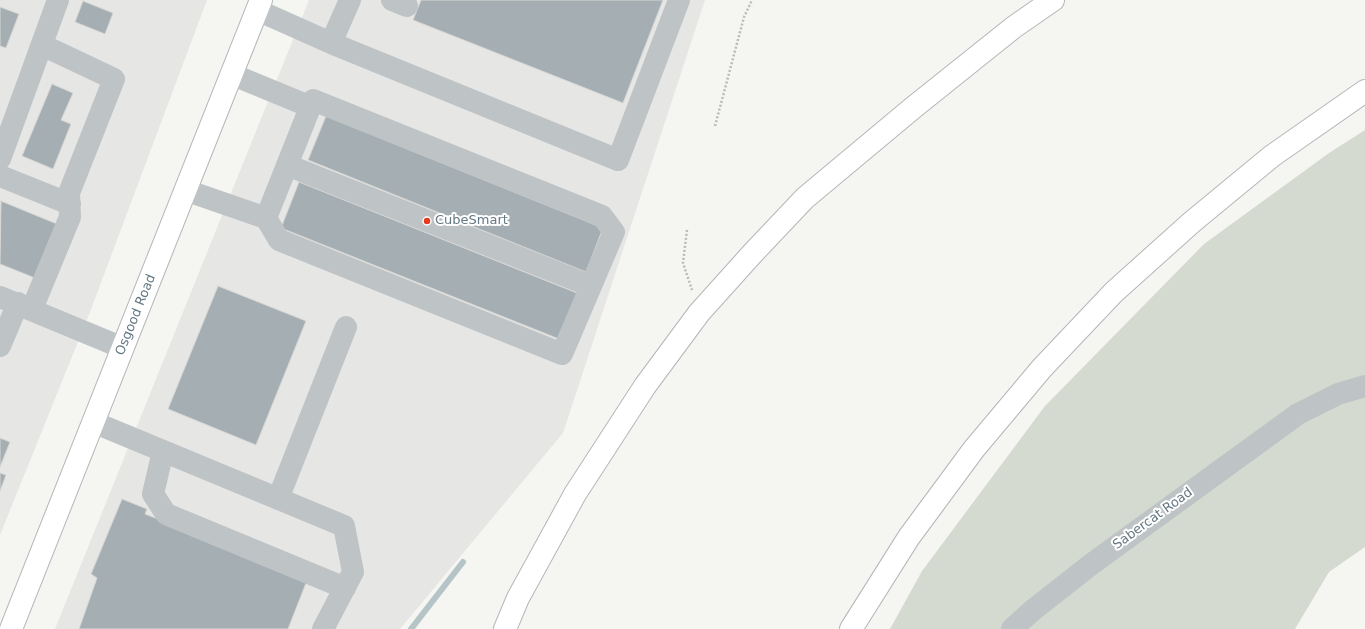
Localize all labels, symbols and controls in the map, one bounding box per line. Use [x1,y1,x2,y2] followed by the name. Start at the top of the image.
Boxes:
[435,213,508,229] place label: CubeSmart
[422,216,432,226] marker: CubeSmart
[113,272,159,358] street label: Osgood Road
[1110,485,1196,553] street label: Sabercat Road

